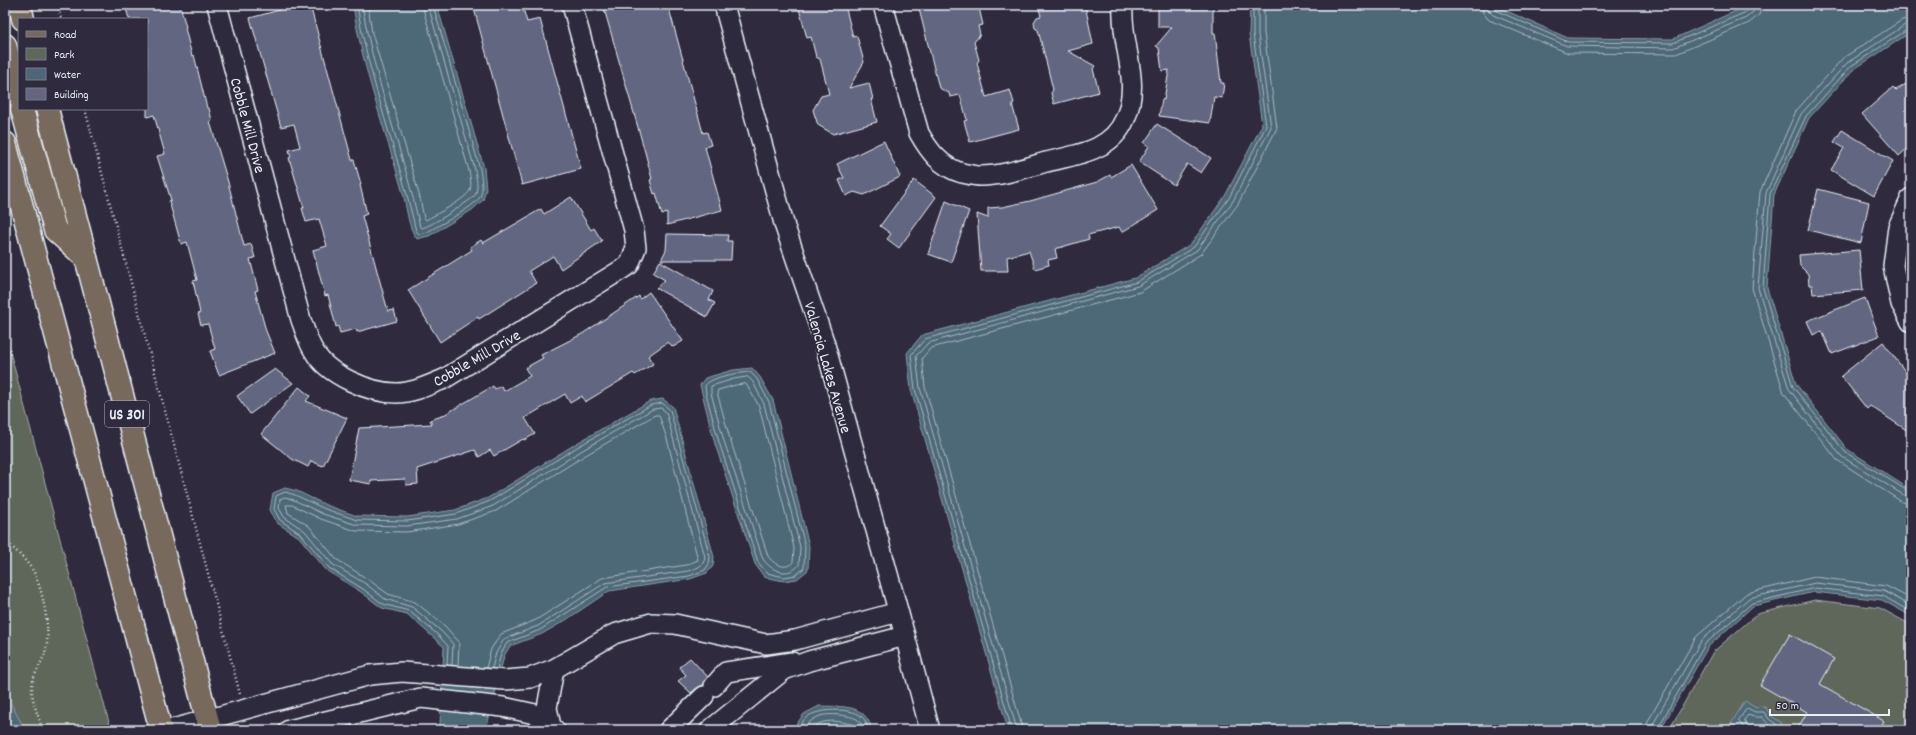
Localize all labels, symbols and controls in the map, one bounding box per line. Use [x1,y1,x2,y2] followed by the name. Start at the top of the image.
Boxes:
[18,18,148,110] legend
[54,27,76,44] text: Road
[54,47,75,64] text: Park
[54,67,81,84] text: Water
[223,75,270,176] street label: Cobble Mill Drive
[54,87,89,104] text: Building
[797,299,856,436] street label: Valencia Lakes Avenue
[429,325,525,394] street label: Cobble Mill Drive
[105,401,149,427] road number: US 301
[1770,691,1889,717] scale bar
[1776,698,1799,715] text: 50 m

